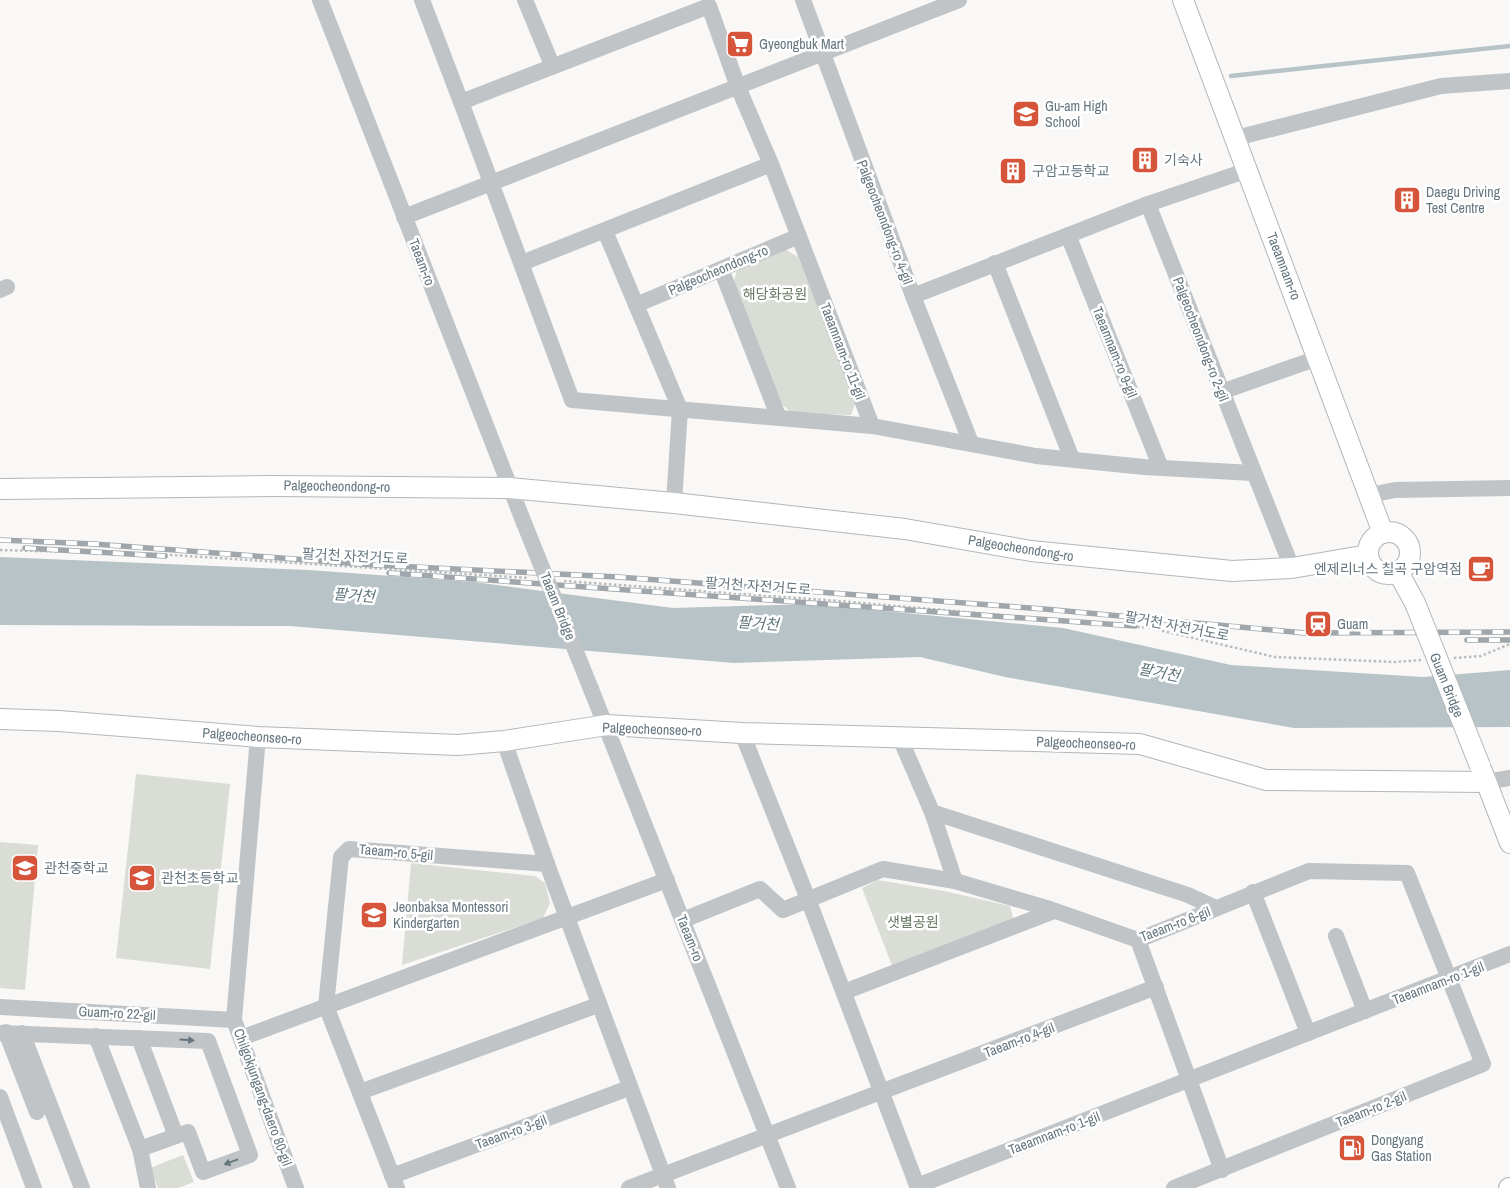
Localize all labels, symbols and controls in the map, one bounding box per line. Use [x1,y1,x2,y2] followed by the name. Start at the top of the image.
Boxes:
[725,29,755,59] supermarket icon: Gyeongbuk Mart
[759,35,844,53] place label: Gyeongbuk Mart
[1045,97,1108,131] place label: Gu-am High School
[1011,99,1041,129] school or university icon: Gu-am High School
[1130,145,1160,175] building icon: 기숙사
[1164,151,1203,169] place label: 기숙사
[998,156,1028,186] building icon: 구암고등학교
[853,157,917,287] street label: Palgeocheondong-ro 4-gil
[1032,162,1109,180] place label: 구암고등학교
[1426,183,1501,217] place label: Daegu Driving Test Centre
[1392,185,1422,215] building icon: Daegu Driving Test Centre
[1263,230,1305,302] street label: Taeamnam-ro
[405,236,439,288] street label: Taeam-ro
[665,241,771,299] street label: Palgeocheondong-ro
[1169,274,1233,404] street label: Palgeocheondong-ro 2-gil
[743,285,807,303] park label: 해당화공원
[816,300,870,402] street label: Taeamnam-ro 11-gil
[1089,304,1141,400] street label: Taeamnam-ro 9-gil
[284,476,390,496] street label: Palgeocheondong-ro
[967,531,1075,565] street label: Palgeocheondong-ro
[301,544,409,568] street label: 팔거천 자전거도로
[1466,554,1496,584] cafe icon: 엔제리너스 칠곡 구암역점
[1314,560,1462,578] place label: 엔제리너스 칠곡 구암역점
[536,569,580,643] street label: Taeam Bridge
[704,573,812,599] street label: 팔거천 자전거도로
[333,583,378,607] water label: 팔거천
[1123,607,1231,645] street label: 팔거천 자전거도로
[1303,609,1333,639] station icon: Guam
[737,611,782,635] water label: 팔거천
[1337,615,1368,633] place label: Guam
[1426,650,1468,720] street label: Guam Bridge
[1137,658,1183,687] water label: 팔거천
[602,718,702,740] street label: Palgeocheonseo-ro
[202,724,302,748] street label: Palgeocheonseo-ro
[1036,732,1136,754] street label: Palgeocheonseo-ro
[358,840,434,864] street label: Taeam-ro 5-gil
[10,853,40,883] school or university icon: 관천중학교
[44,859,109,877] place label: 관천중학교
[127,863,157,893] school or university icon: 관천초등학교
[161,869,238,887] place label: 관천초등학교
[393,898,509,932] place label: Jeonbaksa Montessori Kindergarten
[359,900,389,930] school or university icon: Jeonbaksa Montessori Kindergarten
[1137,902,1213,946] street label: Taeam-ro 6-gil
[673,912,707,964] street label: Taeam-ro
[887,913,939,931] park label: 샛별공원
[1390,957,1486,1009] street label: Taeamnam-ro 1-gil
[78,1002,156,1024] street label: Guam-ro 22-gil
[981,1018,1057,1062] street label: Taeam-ro 4-gil
[230,1026,296,1168] street label: Chilgokjungang-daero 80-gil
[180,1037,196,1045] one-way arrow
[1333,1087,1409,1131] street label: Taeam-ro 2-gil
[1006,1107,1102,1159] street label: Taeamnam-ro 1-gil
[473,1111,549,1153] street label: Taeam-ro 3-gil
[1371,1131,1432,1165] place label: Dongyang Gas Station
[1337,1133,1367,1163] fuel station icon: Dongyang Gas Station
[223,1158,238,1166] one-way arrow

